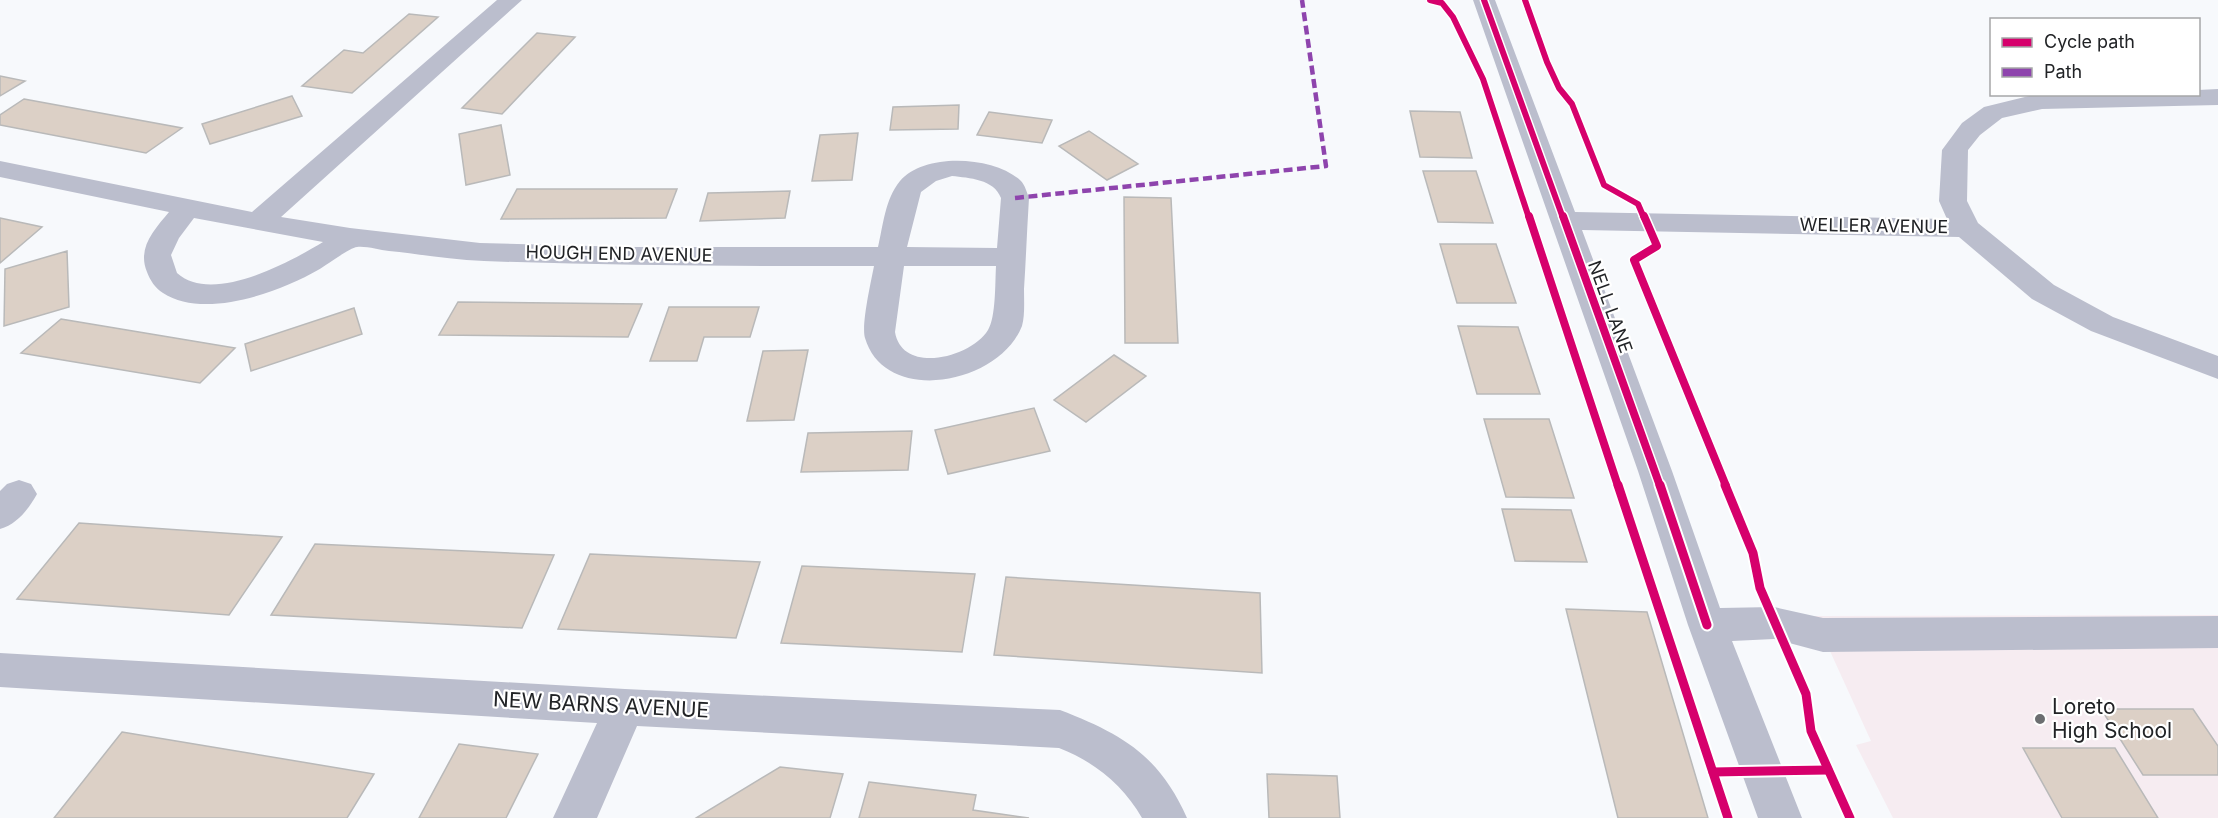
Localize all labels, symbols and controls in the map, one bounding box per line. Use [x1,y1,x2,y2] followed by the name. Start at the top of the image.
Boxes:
[1990,18,2200,96] legend
[2044,31,2135,52] text: Cycle path
[2044,61,2082,82] text: Path
[1800,214,1948,237] street label: WELLER AVENUE
[525,241,713,266] street label: HOUGH END AVENUE
[1584,258,1637,356] street label: NELL LANE
[492,686,710,723] street label: NEW BARNS AVENUE
[2052,694,2172,743] place label: Loreto High School
[2033,712,2047,726] marker: Loreto High School

